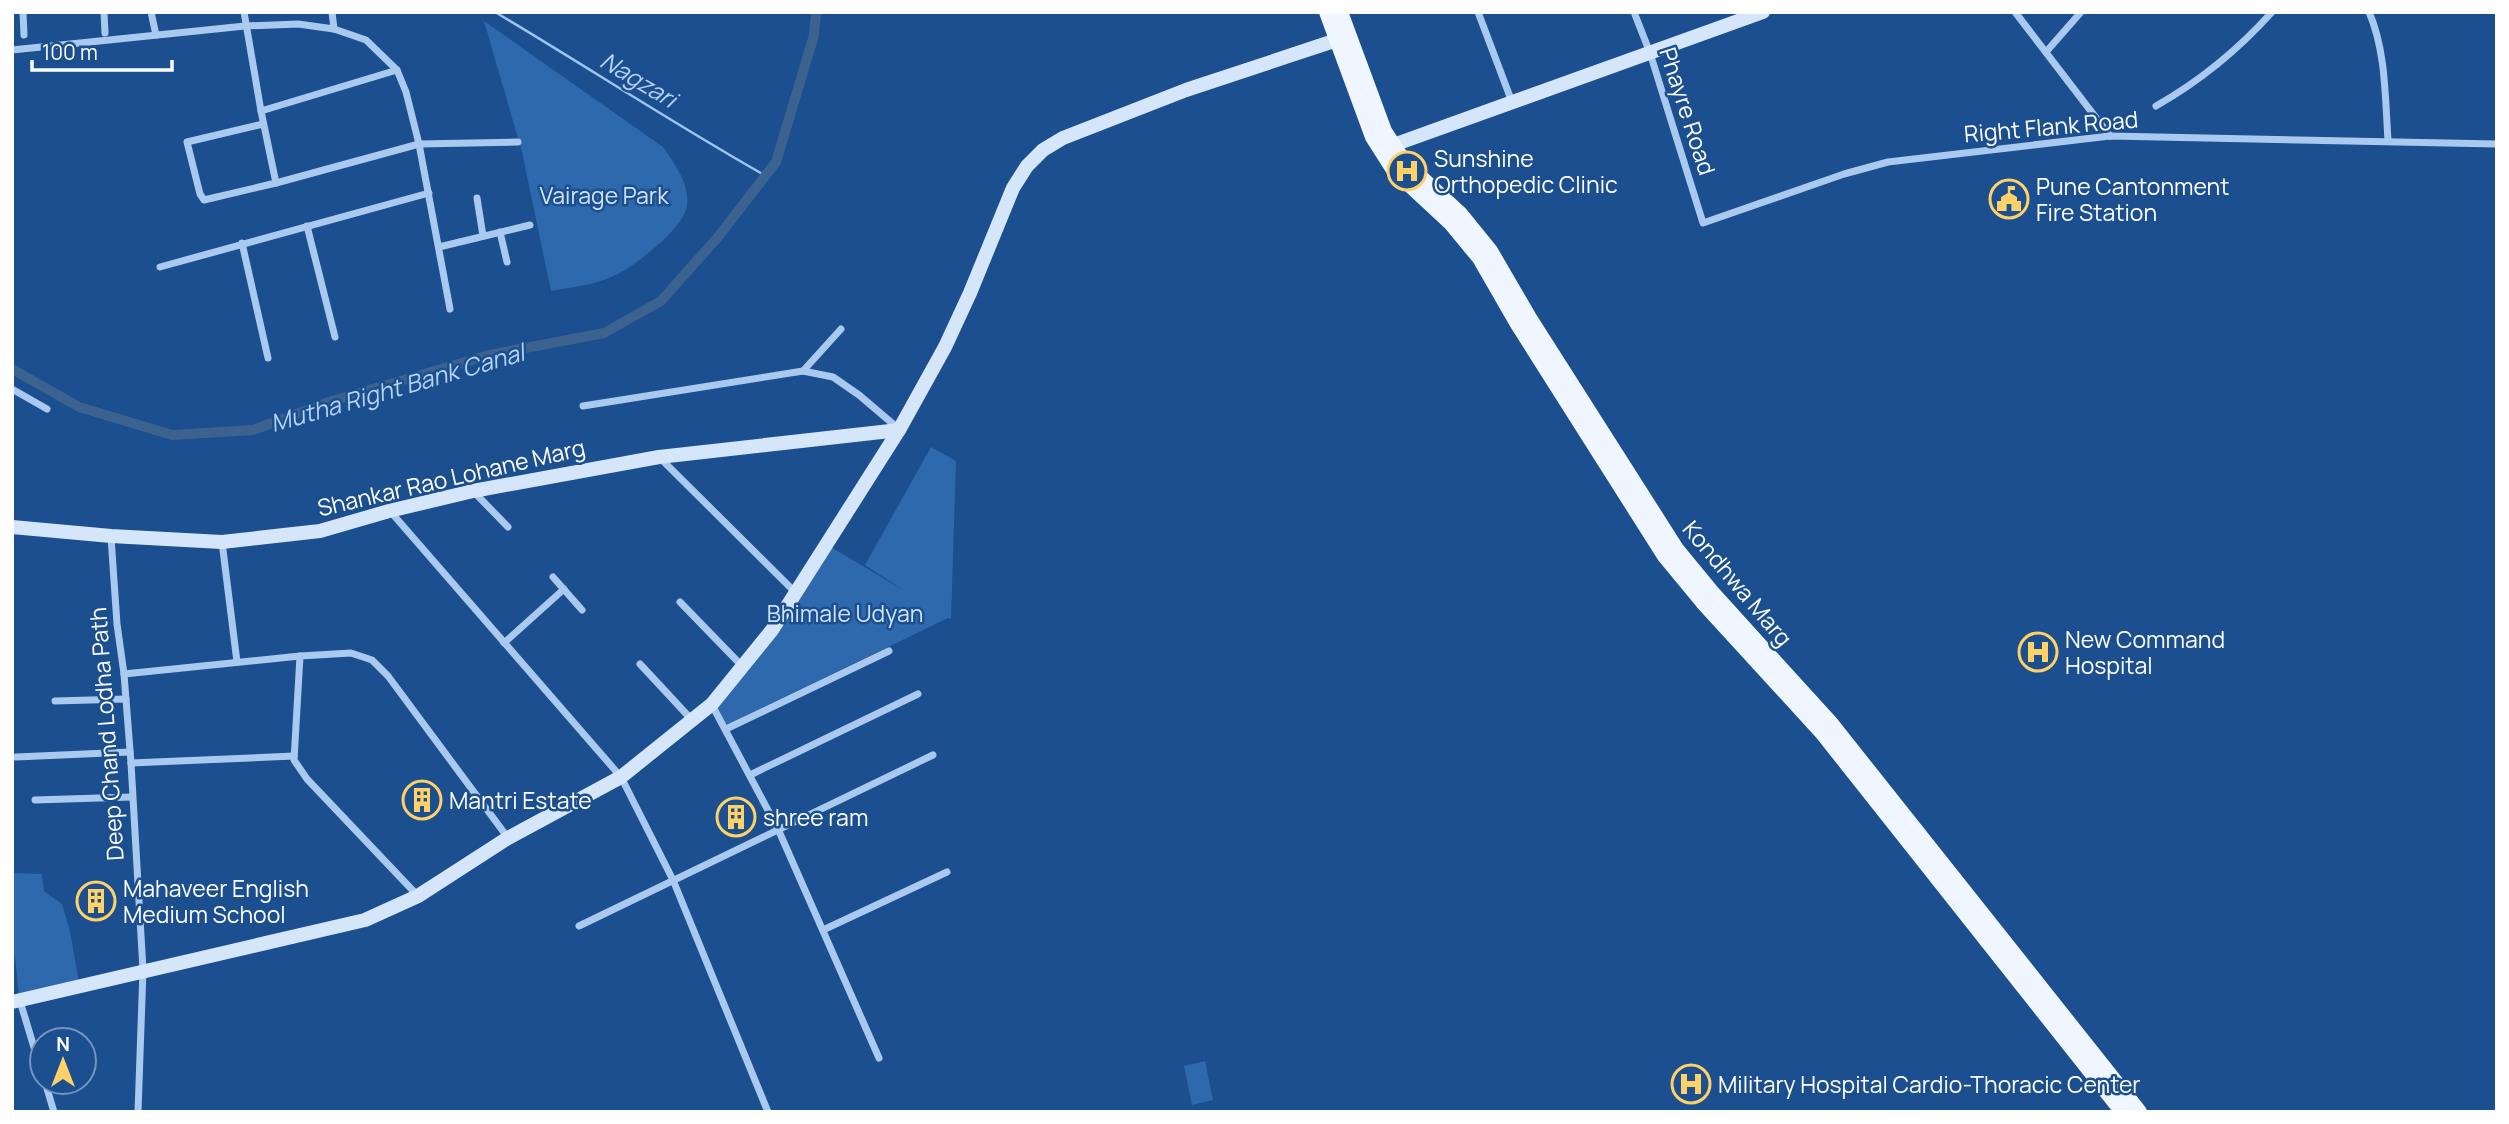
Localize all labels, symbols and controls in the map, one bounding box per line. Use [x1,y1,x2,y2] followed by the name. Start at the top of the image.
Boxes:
[32,28,172,72] scale bar
[42,38,98,66] text: 100 m
[595,43,686,116] water label: Nagzari
[1652,43,1724,179] street label: Phayre Road
[1963,102,2139,150] street label: Right Flank Road
[1434,142,1618,200] place label: Sunshine Orthopedic Clinic
[1386,150,1428,192] hospital icon: Sunshine Orthopedic Clinic
[2036,170,2230,228] place label: Pune Cantonment Fire Station
[1988,178,2030,220] public building icon: Pune Cantonment Fire Station
[539,179,669,211] park label: Vairage Park
[266,334,531,439] water label: Mutha Right Bank Canal
[314,431,588,523] street label: Shankar Rao Lohane Marg
[1676,513,1800,653] street label: Kondhwa Marg
[767,597,923,629] park label: Bhimale Udyan
[81,606,131,862] street label: Deep Chand Lodha Path
[2065,623,2225,681] place label: New Command Hospital
[2017,631,2059,673] hospital icon: New Command Hospital
[401,779,443,821] building icon: Mantri Estate
[449,784,592,816] place label: Mantri Estate
[715,796,757,838] building icon: shree ram
[763,801,868,833] place label: shree ram
[123,872,309,930] place label: Mahaveer English Medium School
[75,880,117,922] building icon: Mahaveer English Medium School
[28,1026,98,1096] north arrow
[56,1031,70,1057] text: N
[1670,1063,1712,1105] hospital icon: Military Hospital Cardio-Thoracic Center
[1718,1068,2141,1100] place label: Military Hospital Cardio-Thoracic Center

